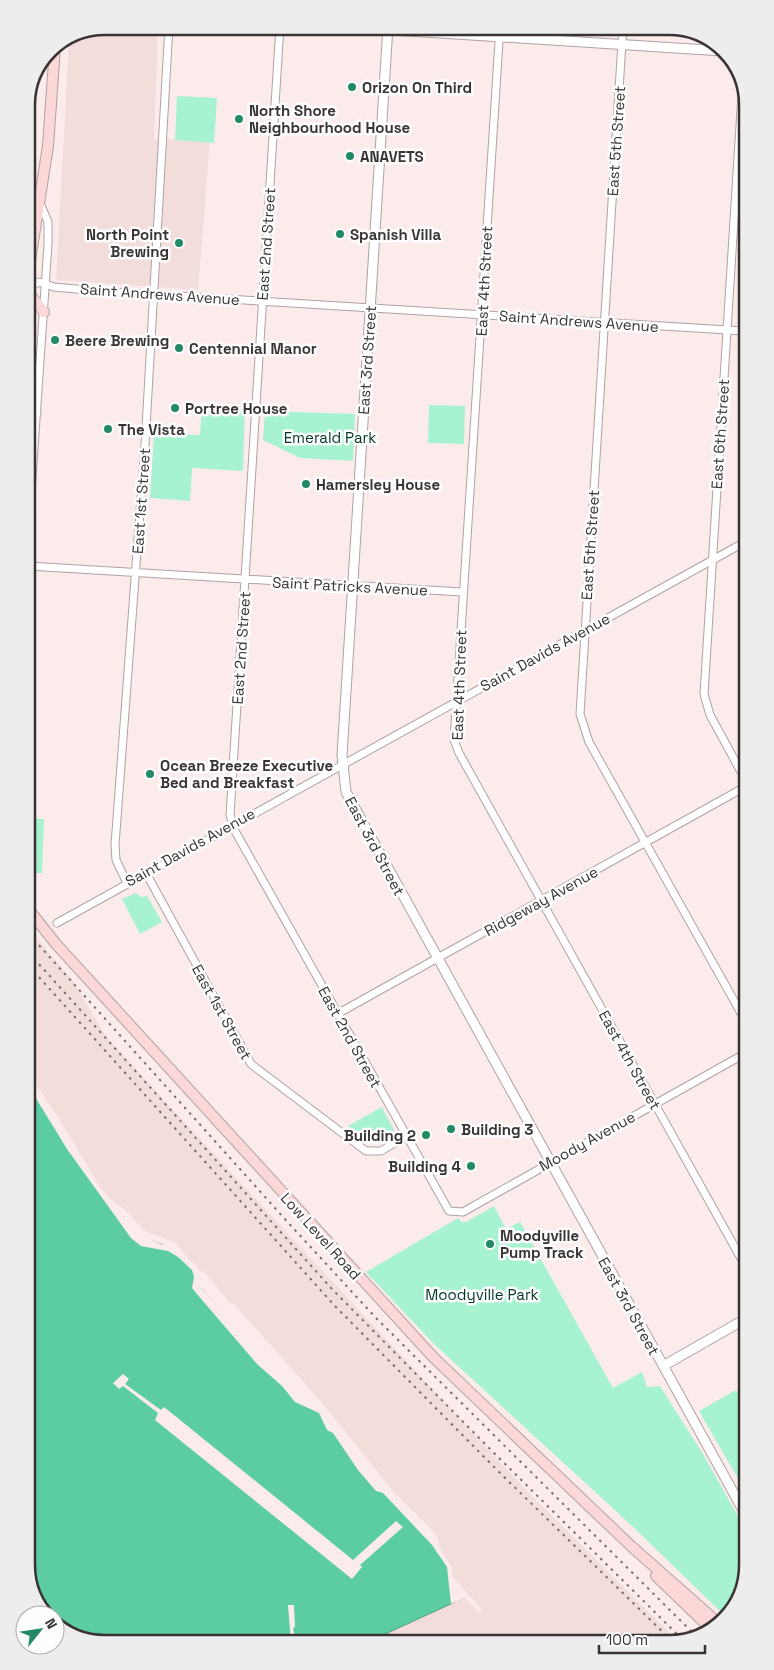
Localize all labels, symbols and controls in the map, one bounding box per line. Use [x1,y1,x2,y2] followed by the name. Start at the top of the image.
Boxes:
[362,78,472,97] place label: Orizon On Third
[346,81,358,93] marker: Orizon On Third
[603,85,629,197] street label: East 5th Street
[249,101,411,137] place label: North Shore Neighbourhood House
[233,113,245,125] marker: North Shore Neighbourhood House
[360,147,424,166] place label: ANAVETS
[344,150,356,162] marker: ANAVETS
[253,187,279,301] street label: East 2nd Street
[86,225,169,261] place label: North Point Brewing
[350,225,442,244] place label: Spanish Villa
[472,225,496,337] street label: East 4th Street
[334,228,346,240] marker: Spanish Villa
[173,237,185,249] marker: North Point Brewing
[80,279,241,309] street label: Saint Andrews Avenue
[354,305,380,415] street label: East 3rd Street
[499,306,660,336] street label: Saint Andrews Avenue
[65,331,169,350] place label: Beere Brewing
[49,334,61,346] marker: Beere Brewing
[189,339,317,358] place label: Centennial Manor
[173,342,185,354] marker: Centennial Manor
[707,378,733,490] street label: East 6th Street
[185,399,288,418] place label: Portree House
[169,402,181,414] marker: Portree House
[118,420,185,439] place label: The Vista
[102,423,114,435] marker: The Vista
[284,428,376,447] park label: Emerald Park
[128,447,154,555] street label: East 1st Street
[316,475,440,494] place label: Hamersley House
[300,478,312,490] marker: Hamersley House
[577,489,603,601] street label: East 5th Street
[272,572,428,600] street label: Saint Patricks Avenue
[228,591,254,705] street label: East 2nd Street
[477,608,613,696] street label: Saint Davids Avenue
[448,629,470,741] street label: East 4th Street
[160,756,333,792] place label: Ocean Breeze Executive Bed and Breakfast
[144,768,156,780] marker: Ocean Breeze Executive Bed and Breakfast
[341,793,409,899] street label: East 3rd Street
[122,803,258,891] street label: Saint Davids Avenue
[481,862,601,940] street label: Ridgeway Avenue
[188,961,256,1063] street label: East 1st Street
[314,983,386,1091] street label: East 2nd Street
[595,1007,665,1113] street label: East 4th Street
[536,1107,638,1175] street label: Moody Avenue
[461,1120,533,1139] place label: Building 3
[445,1123,457,1135] marker: Building 3
[344,1126,416,1145] place label: Building 2
[420,1129,432,1141] marker: Building 2
[388,1157,461,1176] place label: Building 4
[465,1160,477,1172] marker: Building 4
[277,1188,365,1284] street label: Low Level Road
[500,1226,584,1262] place label: Moodyville Pump Track
[484,1238,496,1250] marker: Moodyville Pump Track
[594,1254,664,1358] street label: East 3rd Street
[425,1285,539,1304] park label: Moodyville Park
[15,1605,65,1655] north arrow
[41,1615,61,1632] text: N
[599,1622,705,1654] scale bar
[606,1630,648,1649] text: 100 m

